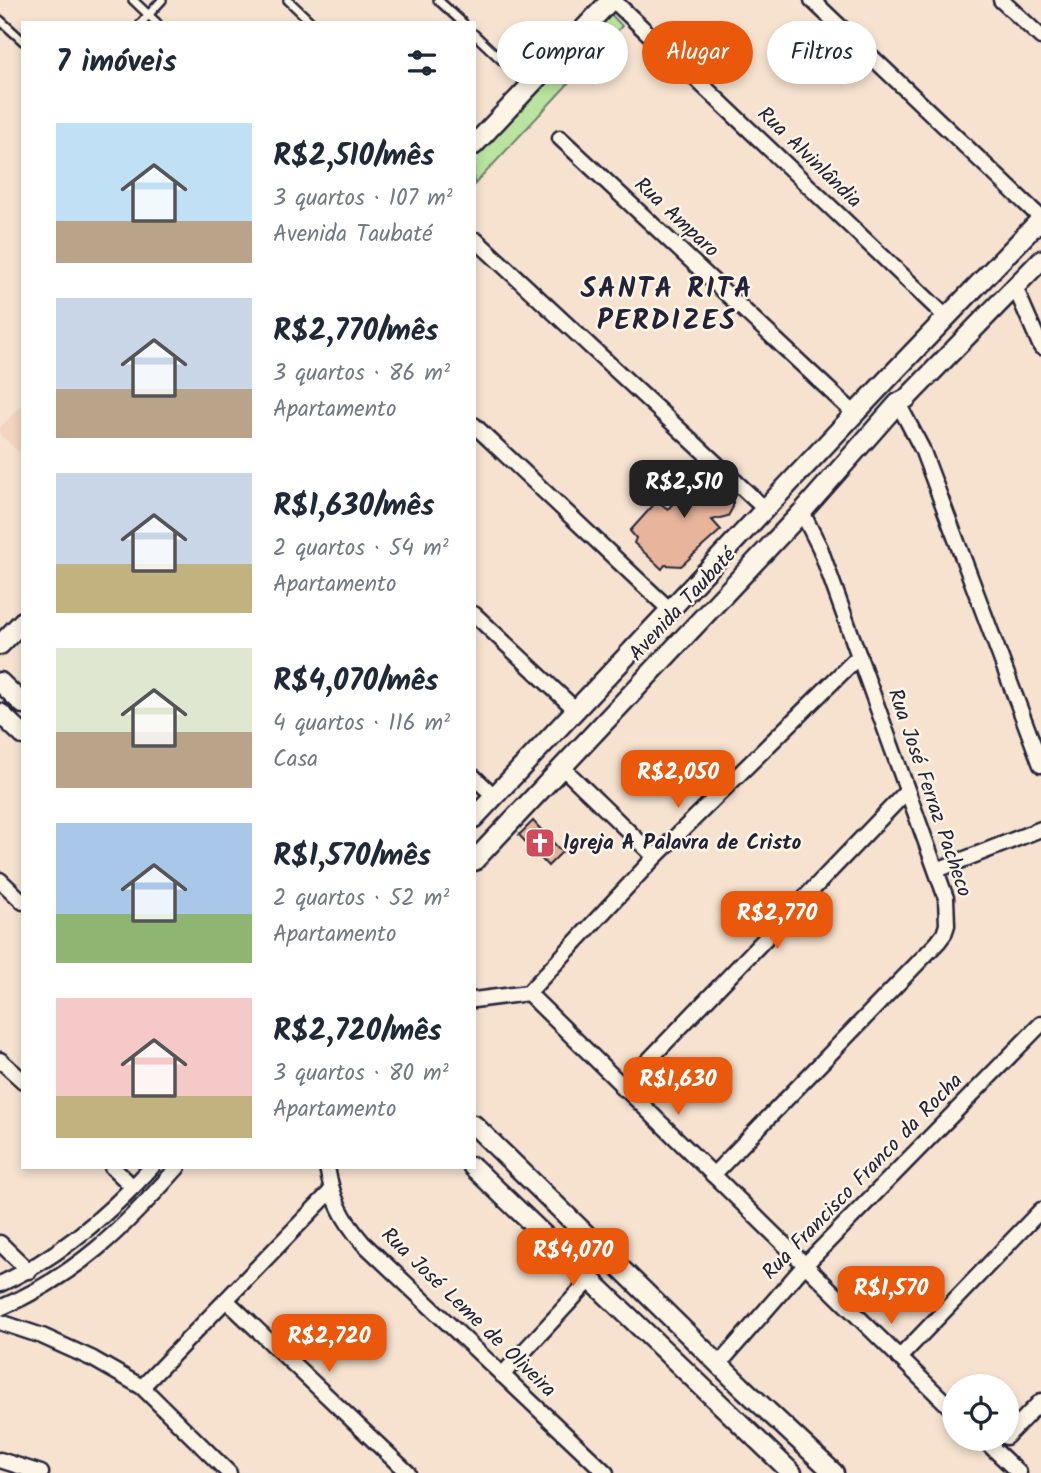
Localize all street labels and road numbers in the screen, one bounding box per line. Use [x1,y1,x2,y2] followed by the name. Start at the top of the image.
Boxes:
[749,99,869,217] street label: Rua Alvinlândia
[626,170,726,266] street label: Rua Amparo
[621,540,745,669] street label: Avenida Taubaté
[878,684,980,902] street label: Rua José Ferraz Pacheco
[755,1066,971,1288] street label: Rua Francisco Franco da Rocha
[373,1220,563,1406] street label: Rua José Leme de Oliveira

